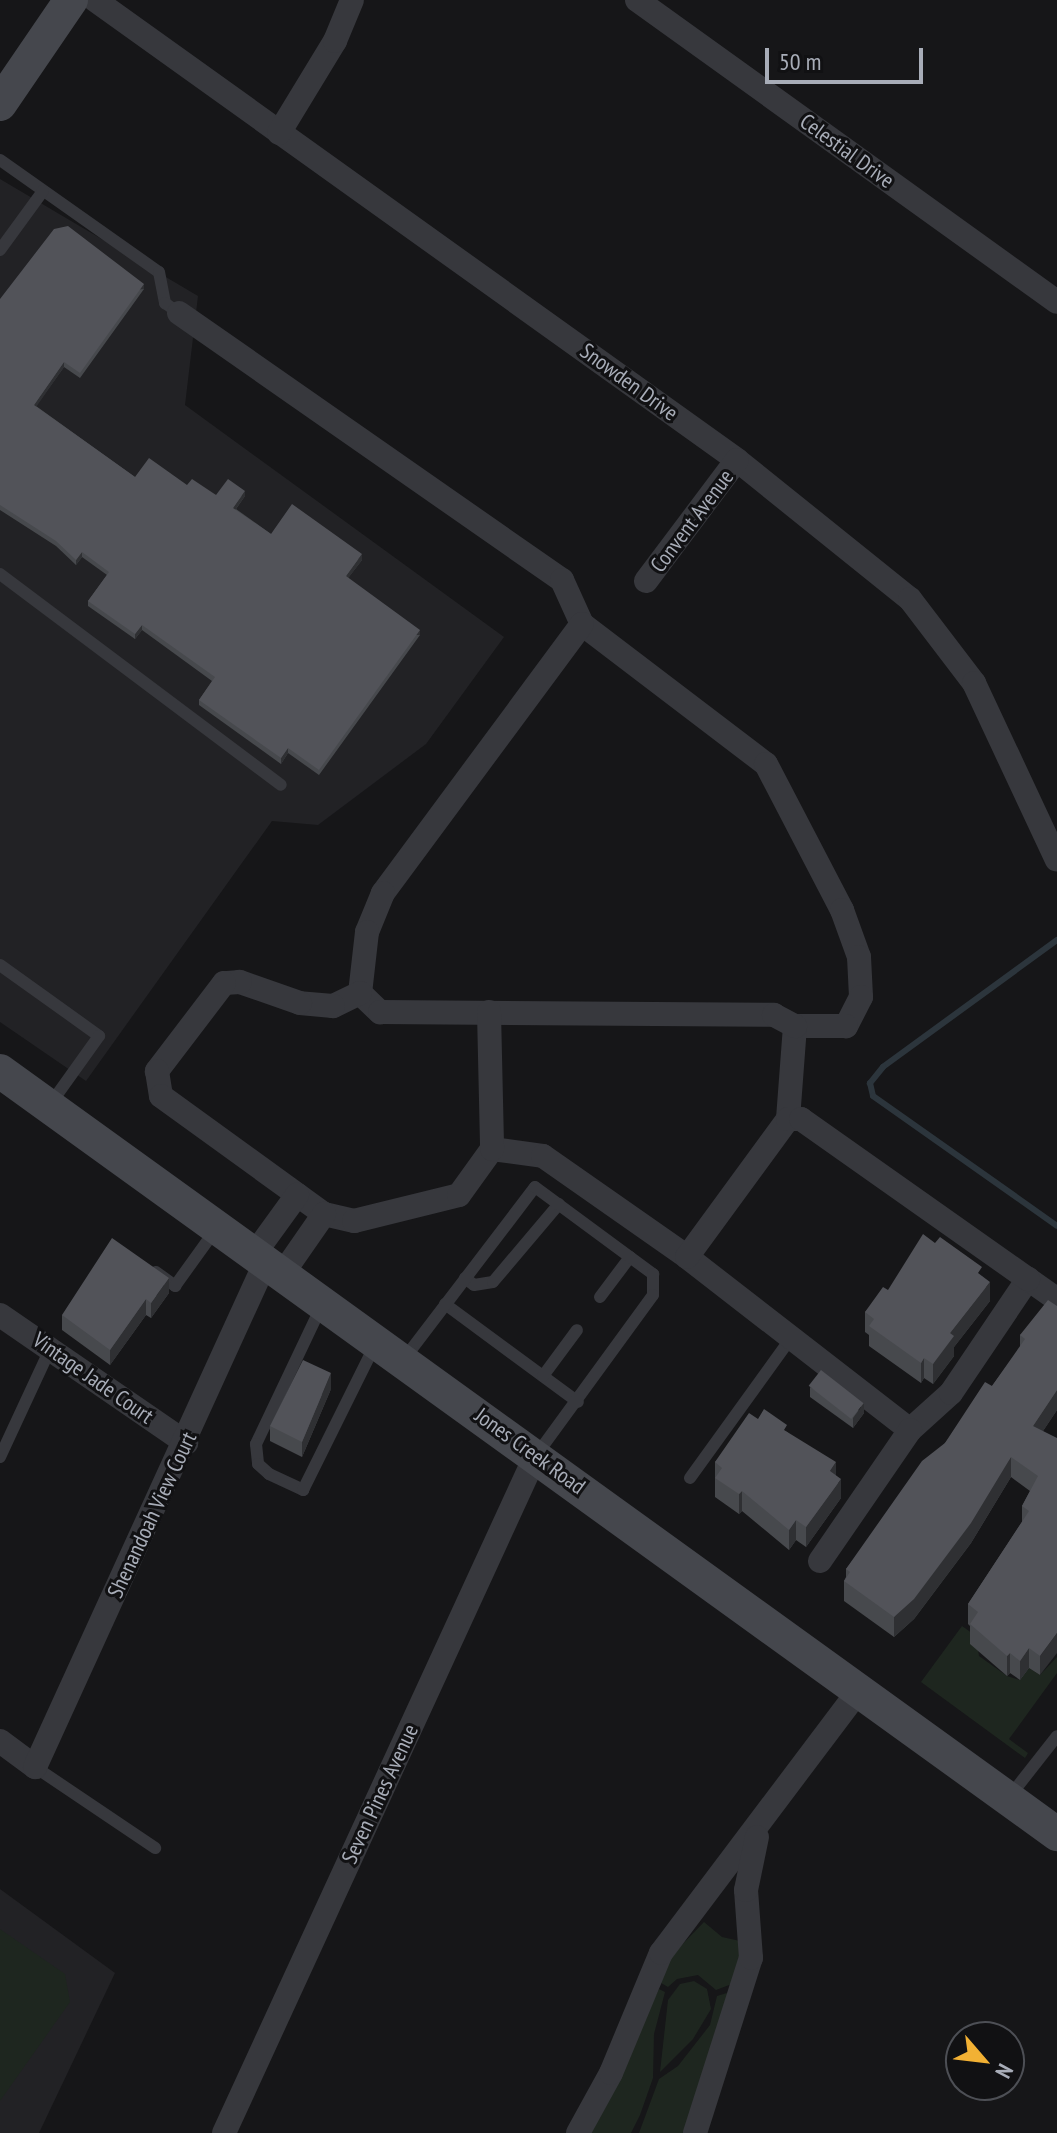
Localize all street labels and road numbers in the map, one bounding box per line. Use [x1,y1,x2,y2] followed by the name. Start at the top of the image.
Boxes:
[795,108,899,194] street label: Celestial Drive
[575,338,683,426] street label: Snowden Drive
[645,464,739,578] street label: Convent Avenue
[28,1327,158,1429] street label: Vintage Jade Court
[470,1402,590,1500] street label: Jones Creek Road
[102,1427,202,1603] street label: Shenandoah View Court
[336,1720,424,1868] street label: Seven Pines Avenue

